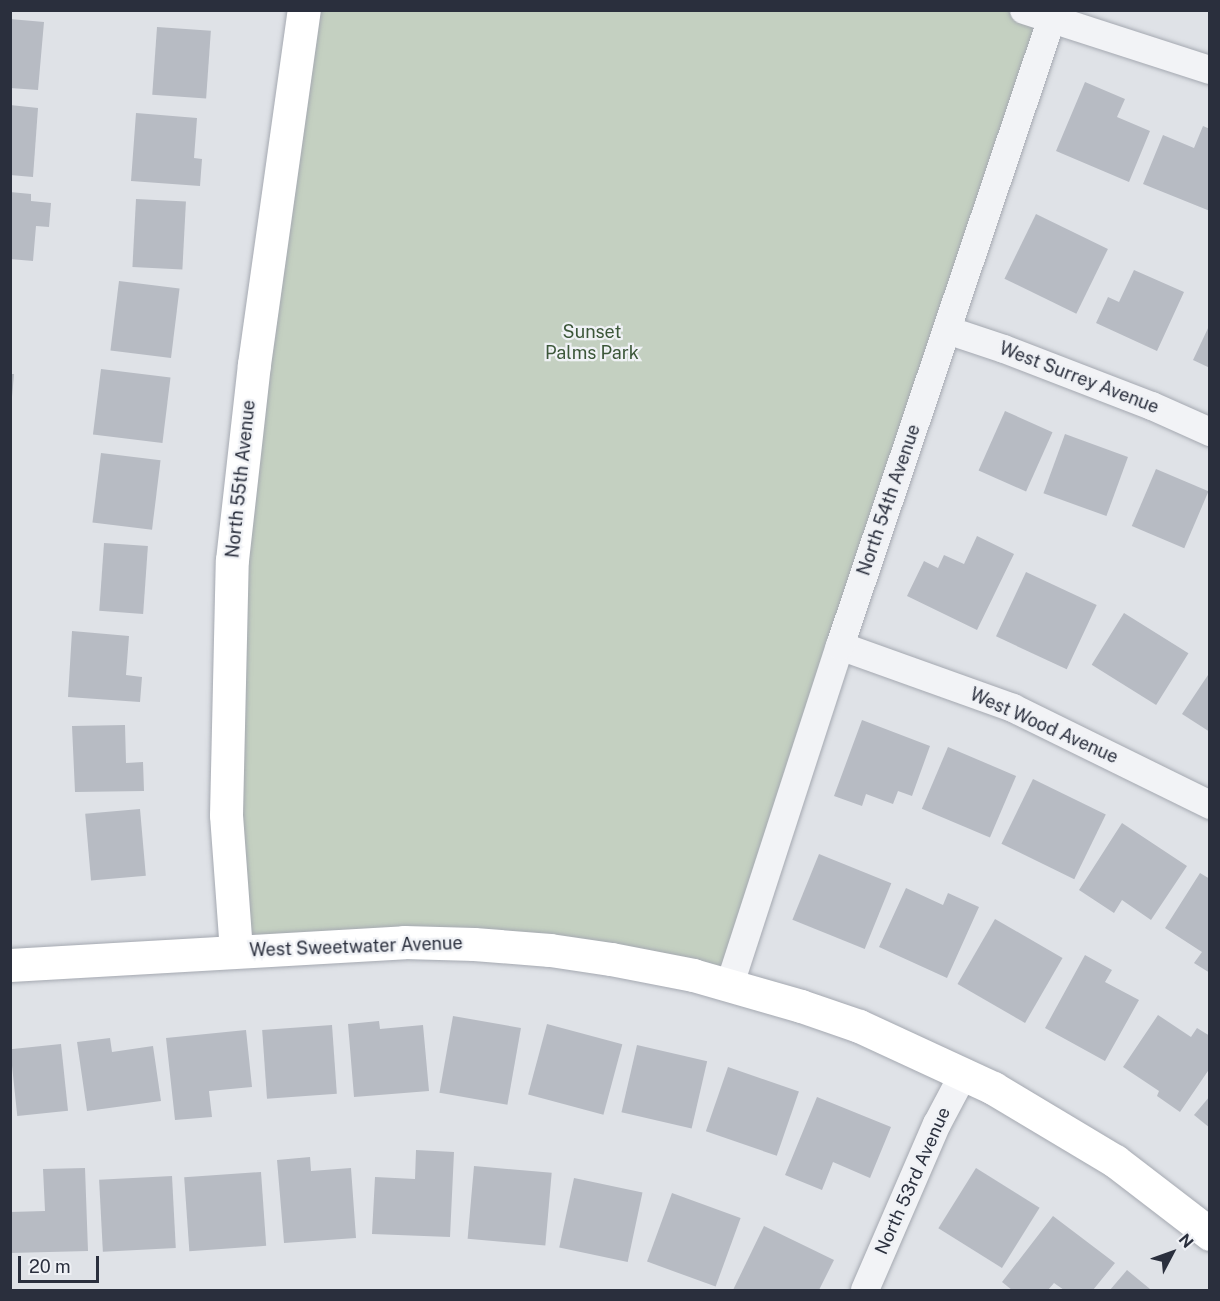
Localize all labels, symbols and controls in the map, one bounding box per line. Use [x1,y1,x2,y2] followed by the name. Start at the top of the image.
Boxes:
[545,322,639,364] park label: Sunset Palms Park
[996,338,1162,418] street label: West Surrey Avenue
[222,399,260,559] street label: North 55th Avenue
[853,422,925,578] street label: North 54th Avenue
[966,684,1122,768] street label: West Wood Avenue
[249,932,463,962] street label: West Sweetwater Avenue
[871,1104,955,1258] street label: North 53rd Avenue
[1142,1223,1202,1283] north arrow
[1175,1230,1197,1252] text: N
[21,1244,102,1282] scale bar
[29,1256,71,1277] text: 20 m

